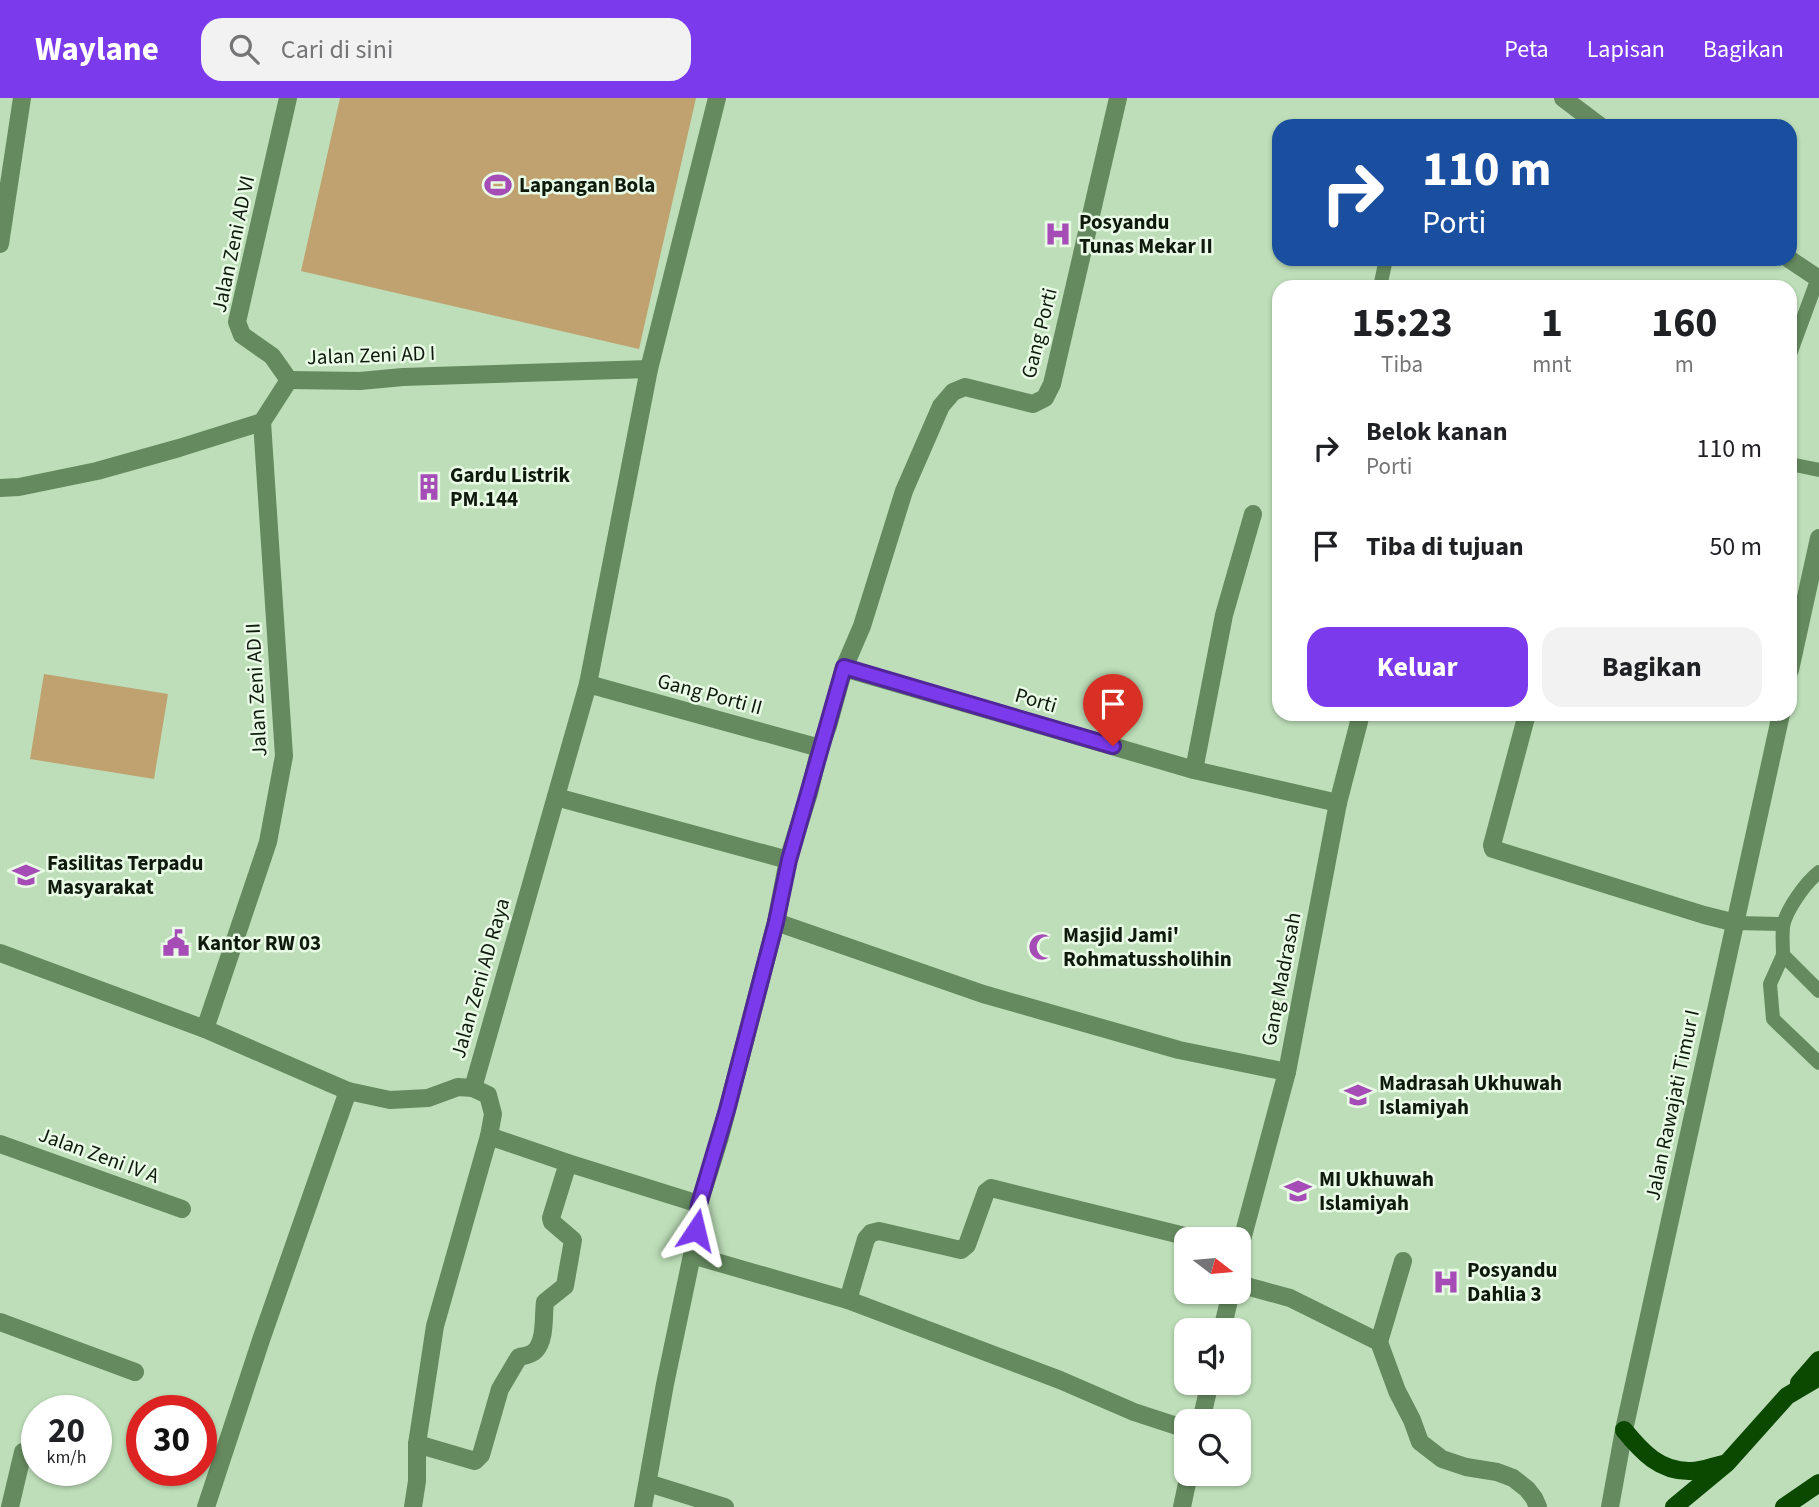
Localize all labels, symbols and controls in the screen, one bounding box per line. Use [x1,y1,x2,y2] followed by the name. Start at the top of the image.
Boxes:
[201,18,691,81] search box
[35,26,159,73] text: Waylane
[225,30,263,68] icon: search
[281,31,393,68] text: Cari di sini
[1504,32,1549,67] text: Peta
[1587,32,1665,67] text: Lapisan
[1703,32,1784,67] text: Bagikan
[1422,135,1551,205] text: 110 m
[1307,147,1398,238] icon: right
[483,170,513,200] sports icon: Lapangan Bola
[519,170,655,200] place label: Lapangan Bola
[204,173,262,315] street label: Jalan Zeni AD VI
[1422,200,1487,246] text: Porti
[1079,207,1213,261] place label: Posyandu Tunas Mekar II
[1043,219,1073,249] hospital icon: Posyandu Tunas Mekar II
[1013,285,1065,381] street label: Gang Porti
[1351,293,1453,353] text: 15:23
[1541,293,1563,353] text: 1
[1651,293,1718,353] text: 160
[306,338,436,372] street label: Jalan Zeni AD I
[1381,348,1423,381] text: Tiba
[1532,348,1572,381] text: mnt
[1675,348,1694,381] text: m
[1366,413,1508,450] text: Belok kanan
[1307,429,1345,467] icon: right
[1696,430,1762,467] text: 110 m
[1366,450,1412,483] text: Porti
[450,460,571,514] place label: Gardu Listrik PM.144
[414,472,444,502] building icon: Gardu Listrik PM.144
[1307,527,1345,565] icon: arrive
[1366,528,1524,565] text: Tiba di tujuan
[1709,528,1762,565] text: 50 m
[238,622,274,758] street label: Jalan Zeni AD II
[1307,627,1528,707] button: Keluar
[1542,627,1762,707] button: Bagikan
[654,666,766,722] street label: Gang Porti II
[1083,674,1143,746] pin
[1012,680,1060,720] street label: Porti
[1094,685,1132,723] icon: arrive
[47,848,204,902] place label: Fasilitas Terpadu Masyarakat
[11,860,41,890] school or university icon: Fasilitas Terpadu Masyarakat
[443,894,517,1062] street label: Jalan Zeni AD Raya
[1253,910,1309,1048] street label: Gang Madrasah
[1063,920,1232,974] place label: Masjid Jami' Rohmatussholihin
[161,928,191,958] public building icon: Kantor RW 03
[197,928,321,958] place label: Kantor RW 03
[1027,932,1057,962] mosque icon: Masjid Jami' Rohmatussholihin
[1637,1007,1707,1203] street label: Jalan Rawajati Timur I
[1379,1068,1562,1122] place label: Madrasah Ukhuwah Islamiyah
[1343,1080,1373,1110] school or university icon: Madrasah Ukhuwah Islamiyah
[35,1119,164,1191] street label: Jalan Zeni IV A
[1319,1164,1434,1218] place label: MI Ukhuwah Islamiyah
[1283,1176,1313,1206] school or university icon: MI Ukhuwah Islamiyah
[659,1193,733,1267] position arrow
[1174,1227,1251,1304] north arrow
[1174,1227,1251,1486] map controls
[1467,1255,1558,1309] place label: Posyandu Dahlia 3
[1431,1267,1461,1297] hospital icon: Posyandu Dahlia 3
[1174,1318,1251,1395] button: sound
[126,1395,217,1486] speed limit sign: 30
[48,1406,85,1456] text: 20
[1174,1409,1251,1486] button: search
[47,1445,86,1470] text: km/h

